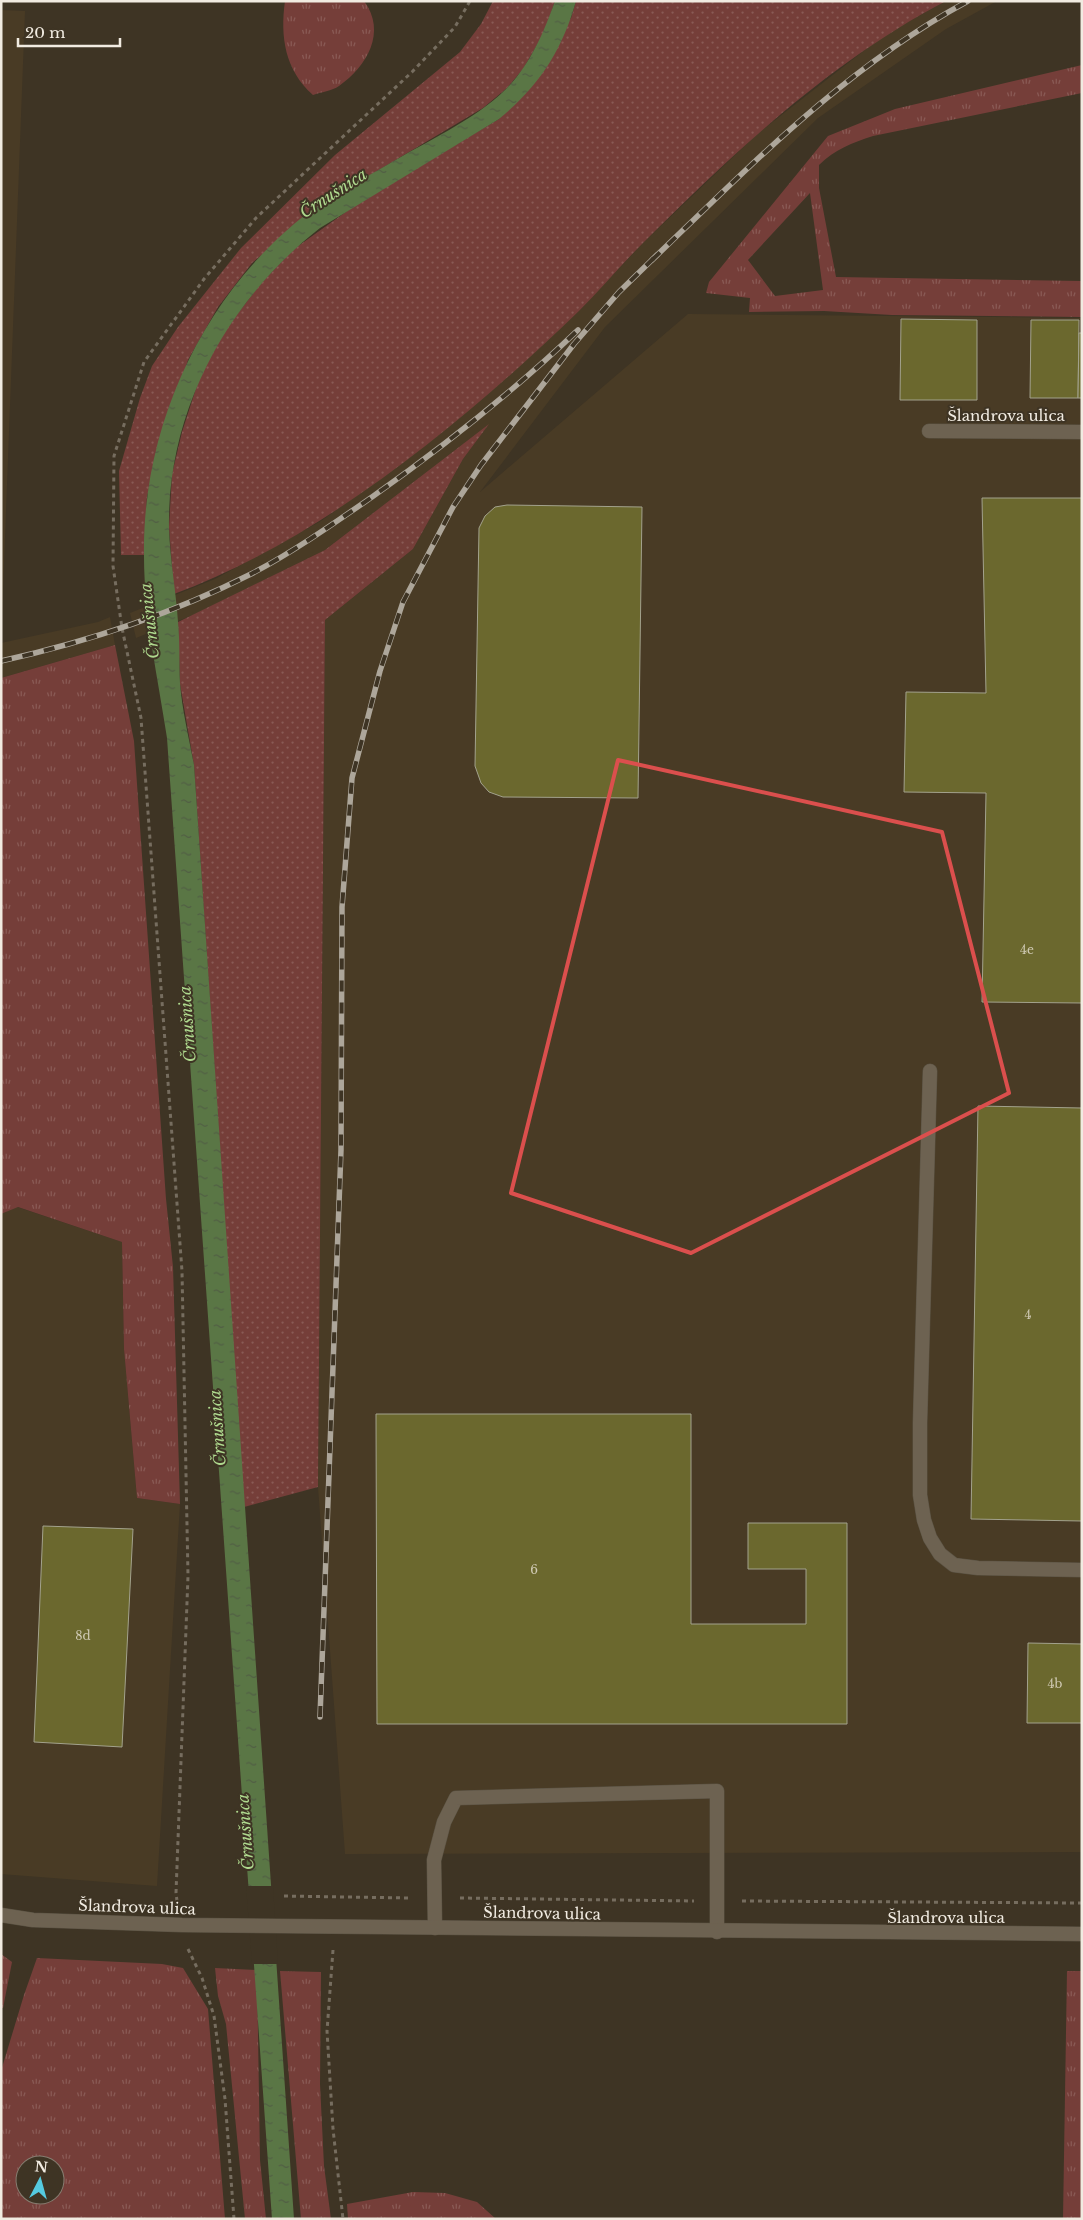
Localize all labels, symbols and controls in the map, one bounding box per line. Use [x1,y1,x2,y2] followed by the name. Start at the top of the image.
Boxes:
[18,15,120,47] scale bar
[25,23,65,42] text: 20 m
[296,164,370,222] water label: Črnušnica
[947,406,1066,425] street label: Šlandrova ulica
[135,582,163,660] water label: Črnušnica
[1020,942,1034,957] house number: 4e
[174,985,200,1063] water label: Črnušnica
[1024,1307,1032,1322] house number: 4
[204,1389,230,1467] water label: Črnušnica
[530,1562,538,1577] house number: 6
[75,1628,91,1643] house number: 8d
[1048,1676,1063,1691] house number: 4b
[232,1793,258,1871] water label: Črnušnica
[78,1895,197,1919] street label: Šlandrova ulica
[483,1902,602,1924] street label: Šlandrova ulica
[887,1908,1006,1927] street label: Šlandrova ulica
[15,2155,65,2205] north arrow
[34,2157,49,2177] text: N

